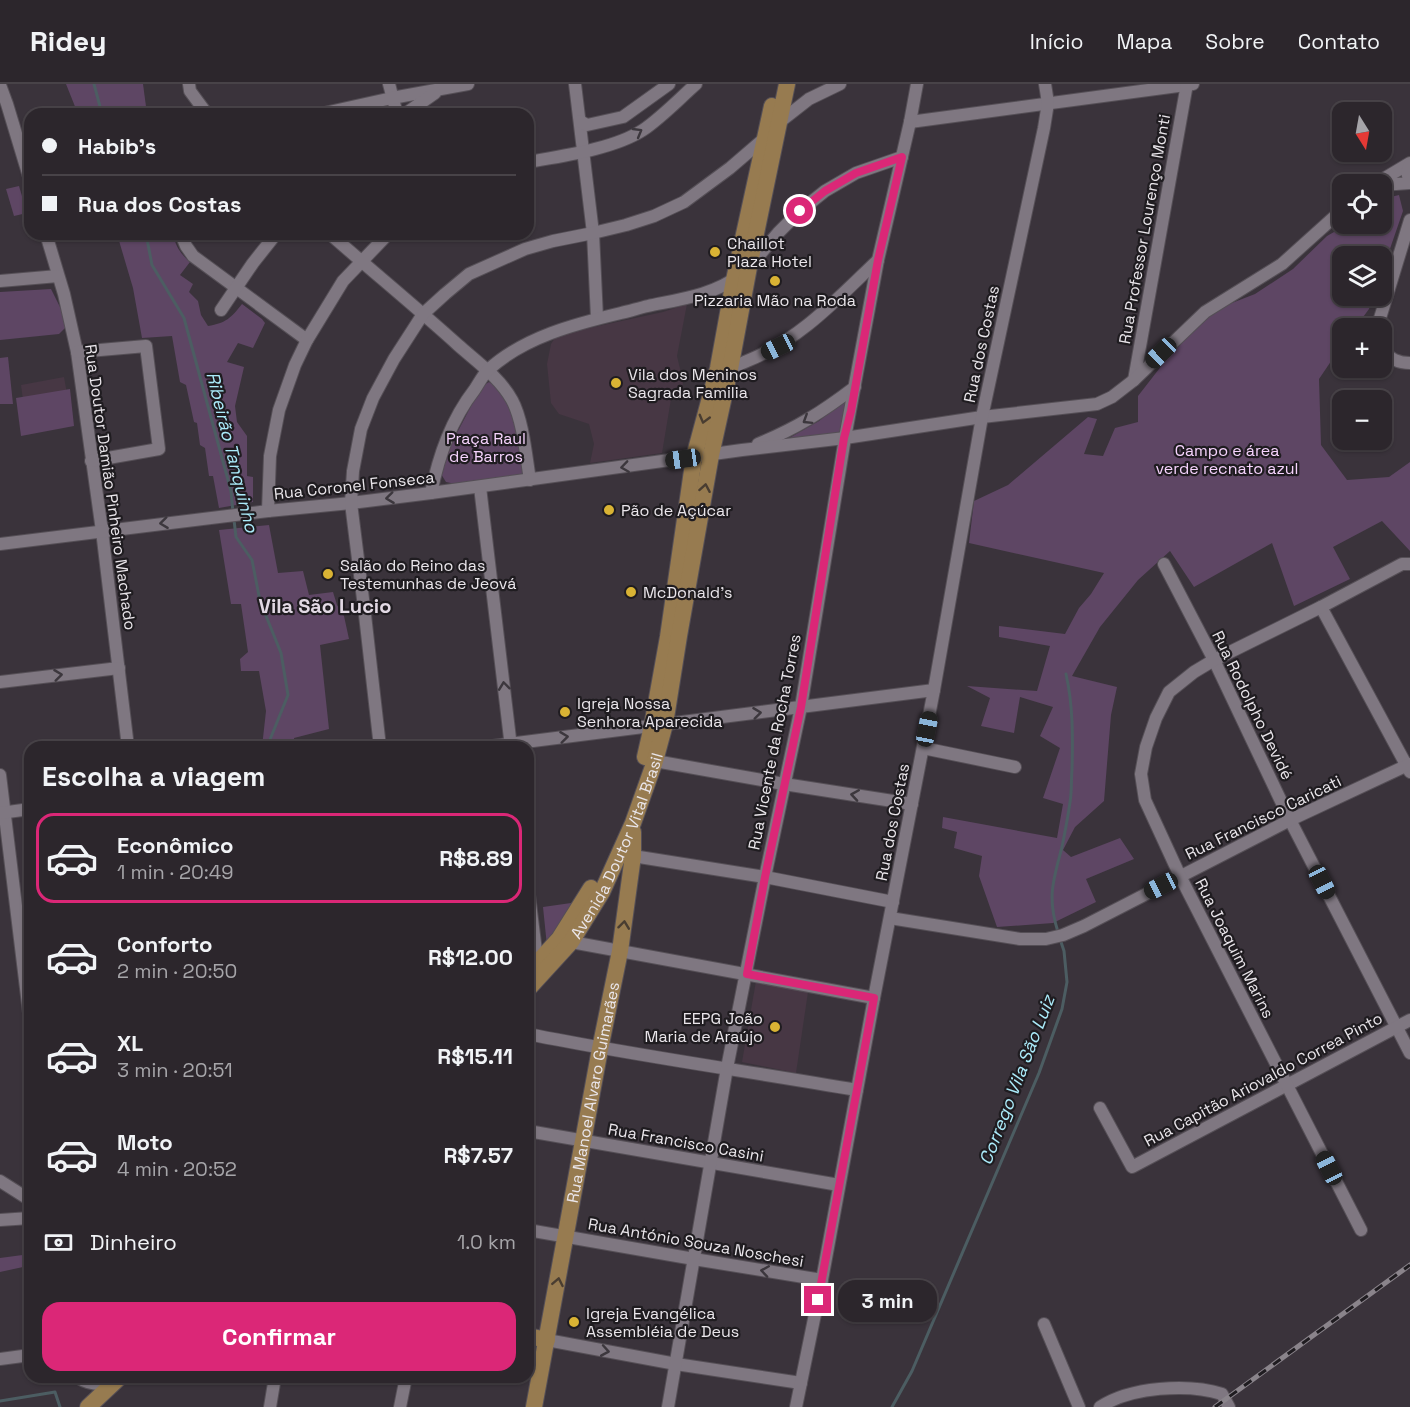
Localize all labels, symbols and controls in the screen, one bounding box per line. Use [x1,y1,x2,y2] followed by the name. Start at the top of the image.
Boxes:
[30,23,106,59] text: Ridey
[1030,28,1083,55] text: Início
[1116,28,1172,55] text: Mapa
[1205,28,1265,55] text: Sobre
[1298,28,1380,55] text: Contato
[1332,102,1392,162] north arrow
[1332,102,1392,450] map controls
[1114,113,1175,346] street label: Rua Professor Lourenço Monti
[632,128,642,139] one-way arrow
[78,132,156,160] text: Habib's
[1332,174,1392,234] button: locate
[78,190,242,218] text: Rua dos Costas
[786,197,813,224] route start
[727,233,812,272] place label: Chaillot Plaza Hotel
[708,245,722,259] marker: Chaillot Plaza Hotel
[1332,246,1392,306] button: layers
[768,274,782,288] marker: Pizzaria Mão na Roda
[959,284,1004,405] street label: Rua dos Costas
[694,290,856,311] place label: Pizzaria Mão na Roda
[1332,318,1392,378] button: +
[758,331,798,363] car
[1142,334,1180,372] car
[80,343,141,631] street label: Rua Doutor Damião Pinheiro Machado
[628,364,757,403] place label: Vila dos Meninos Sagrada Familia
[201,369,264,536] water label: Ribeirão Tanquinho
[609,376,623,390] marker: Vila dos Meninos Sagrada Familia
[1332,390,1392,450] button: −
[803,413,813,425] one-way arrow
[699,414,712,424] one-way arrow
[446,428,526,467] park label: Praça Raul de Barros
[1155,440,1299,479] park label: Campo e área verde recnato azul
[664,448,702,470] car
[620,460,629,472] one-way arrow
[273,467,435,504] street label: Rua Coronel Fonseca
[698,484,711,494] one-way arrow
[385,491,394,504] one-way arrow
[621,500,731,521] place label: Pão de Açúcar
[602,503,616,517] marker: Pão de Açúcar
[160,517,169,529] one-way arrow
[340,555,516,594] place label: Salão do Reino das Testemunhas de Jeová
[321,567,335,581] marker: Salão do Reino das Testemunhas de Jeová
[643,582,733,603] place label: McDonald's
[624,585,638,599] marker: McDonald's
[259,593,391,619] district label: Vila São Lucio
[1207,627,1298,783] street label: Rua Rodolpho Devidé
[743,632,806,852] street label: Rua Vicente da Rocha Torres
[54,669,63,682] one-way arrow
[498,681,511,691] one-way arrow
[577,693,722,732] place label: Igreja Nossa Senhora Aparecida
[558,705,572,719] marker: Igreja Nossa Senhora Aparecida
[753,707,762,720] one-way arrow
[915,710,939,748] car
[559,732,568,744] one-way arrow
[566,750,668,943] street label: Avenida Doutor Vital Brasil
[42,759,265,794] text: Escolha a viagem
[871,762,914,883] street label: Rua dos Costas
[1182,771,1345,864] street label: Rua Francisco Caricati
[850,790,859,802] one-way arrow
[45,831,99,885] icon: car
[117,831,234,859] text: Econômico
[439,844,513,872] text: R$8.89
[117,859,234,885] text: 1 min · 20:49
[1306,862,1338,902] car
[1141,870,1181,902] car
[1190,875,1279,1022] street label: Rua Joaquim Marins
[617,921,629,930] one-way arrow
[45,930,99,984] icon: car
[117,930,212,958] text: Conforto
[428,943,513,971] text: R$12.00
[117,958,237,984] text: 2 min · 20:50
[562,980,624,1205] street label: Rua Manoel Alvaro Guimarães
[974,990,1060,1168] water label: Corrego Vila São Luiz
[1140,1007,1386,1151] street label: Rua Capitão Ariovaldo Correa Pinto
[645,1008,763,1047] place label: EEPG João Maria de Araújo
[768,1020,782,1034] marker: EEPG João Maria de Araújo
[45,1029,99,1083] icon: car
[117,1029,143,1057] text: XL
[437,1042,513,1070] text: R$15.11
[117,1057,233,1083] text: 3 min · 20:51
[606,1118,765,1167] street label: Rua Francisco Casini
[45,1128,99,1182] icon: car
[117,1128,173,1156] text: Moto
[443,1141,513,1169] text: R$7.57
[1313,1148,1345,1188] car
[117,1156,237,1182] text: 4 min · 20:52
[586,1213,805,1272] street label: Rua António Souza Noschesi
[42,1226,75,1259] icon: cash
[90,1228,177,1256] text: Dinheiro
[457,1229,516,1255] text: 1.0 km
[760,1265,769,1277] one-way arrow
[551,1278,564,1288] one-way arrow
[839,1279,938,1321] callout: 3 min
[804,1286,831,1313] route end
[862,1288,913,1314] text: 3 min
[42,1302,516,1371] button: Confirmar
[586,1303,739,1342] place label: Igreja Evangélica Assembléia de Deus
[567,1315,581,1329] marker: Igreja Evangélica Assembléia de Deus
[600,1344,610,1356] one-way arrow

